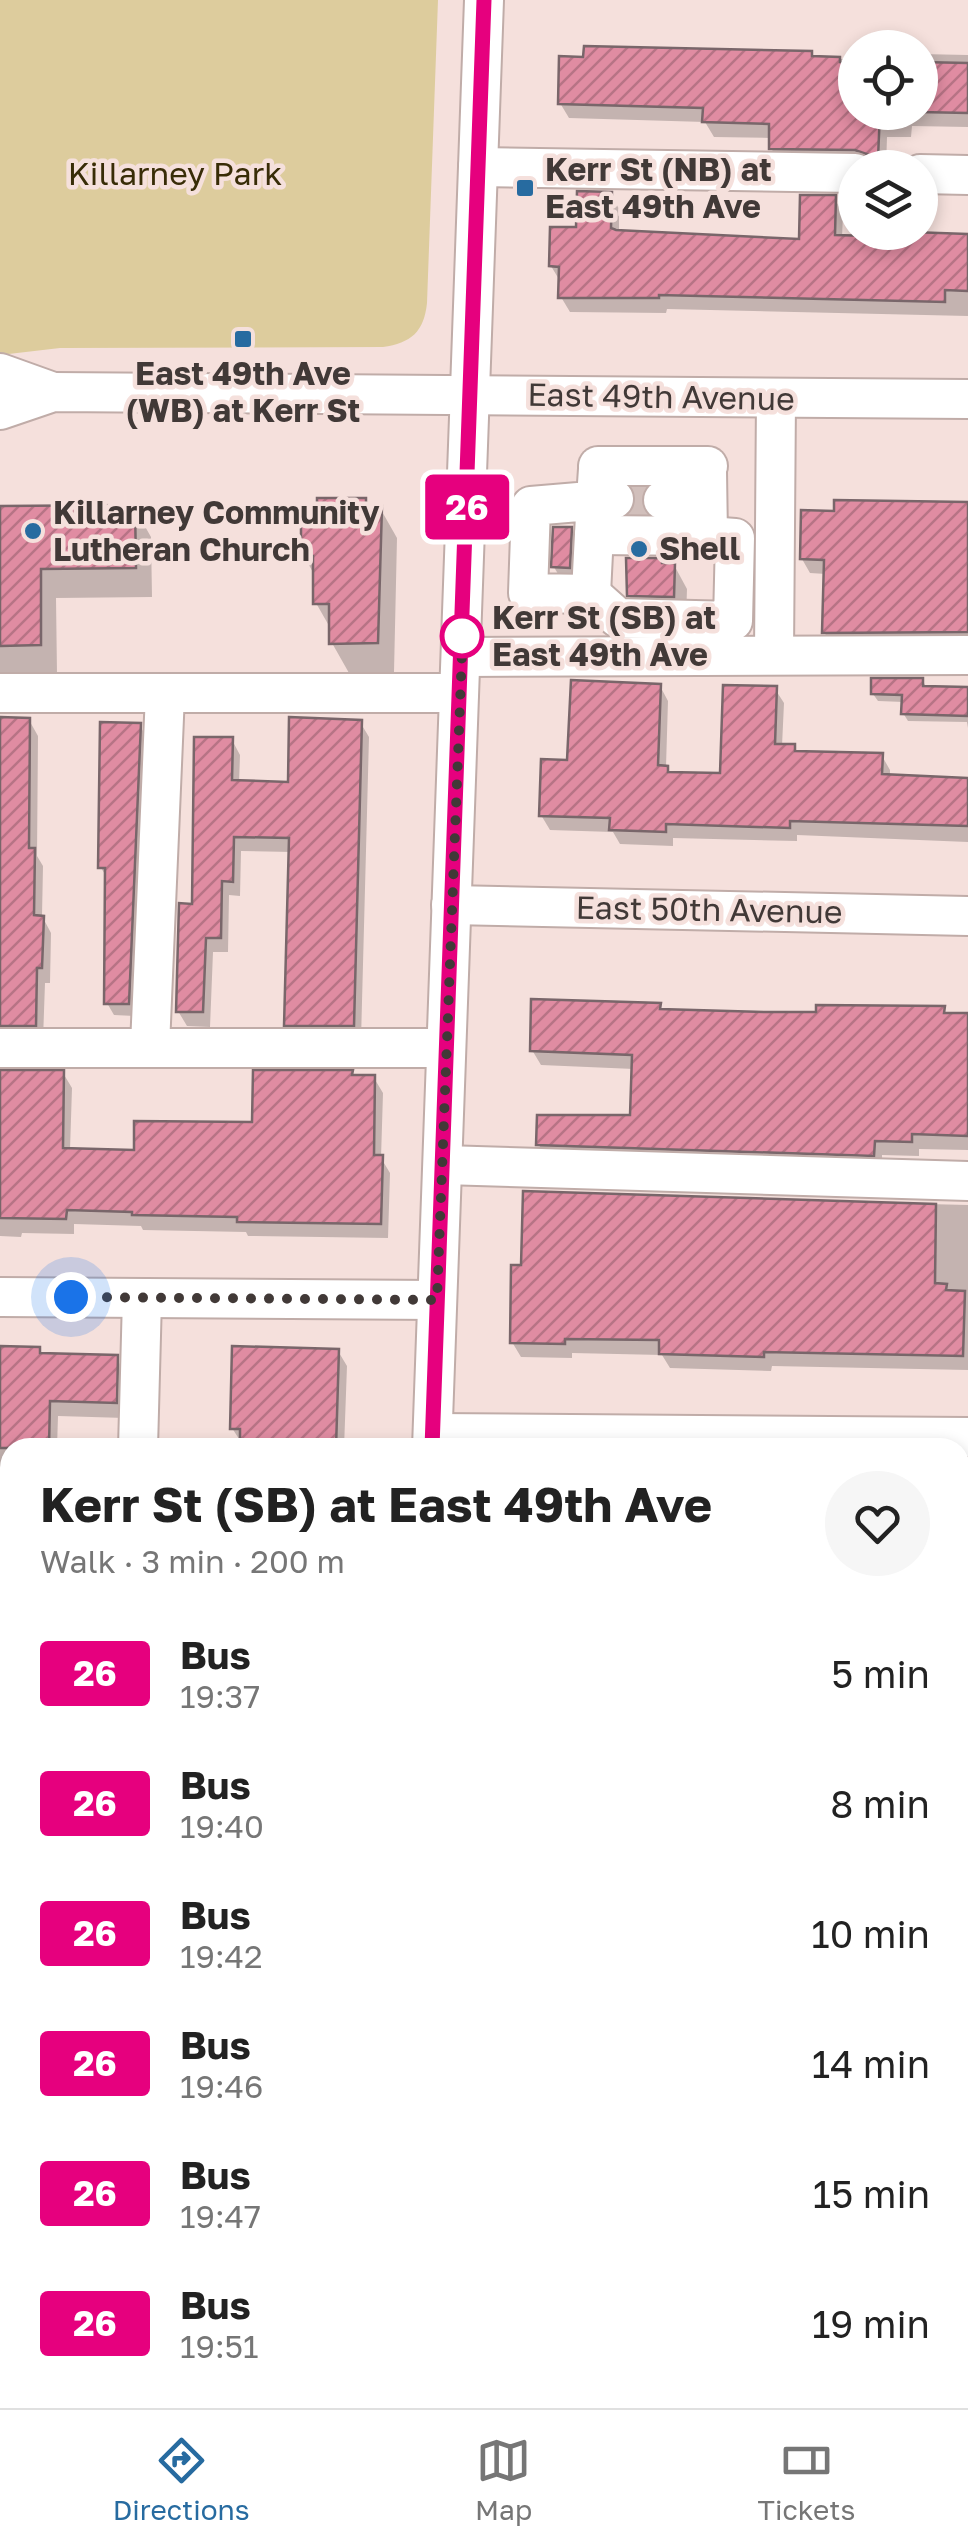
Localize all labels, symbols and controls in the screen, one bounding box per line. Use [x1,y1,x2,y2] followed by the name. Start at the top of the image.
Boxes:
[838,30,938,250] map controls
[838,30,938,130] button: locate
[545,150,772,225] place label: Kerr St (NB) at East 49th Ave
[838,150,938,250] button: layers
[68,154,282,192] park label: Killarney Park
[514,177,536,199] marker: Kerr St (NB) at East 49th Ave
[232,328,254,350] marker: East 49th Ave (WB) at Kerr St
[126,354,360,429] place label: East 49th Ave (WB) at Kerr St
[527,375,795,417] street label: East 49th Avenue
[422,474,512,540] line badge: 26
[445,486,489,528] text: 26
[53,493,380,568] place label: Killarney Community Lutheran Church
[22,520,44,542] marker: Killarney Community Lutheran Church
[659,529,740,567] place label: Shell
[628,538,650,560] marker: Shell
[492,598,716,673] place label: Kerr St (SB) at East 49th Ave
[441,615,483,657] marker: Kerr St (SB) at East 49th Ave
[575,888,843,930] street label: East 50th Avenue
[46,1272,96,1322] your location
[825,1471,930,1576] button: heart
[40,1475,712,1533] text: Kerr St (SB) at East 49th Ave
[40,1542,345,1580] text: Walk · 3 min · 200 m
[180,1632,251,1677] text: Bus
[831,1651,930,1696] text: 5 min
[73,1652,117,1694] text: 26
[180,1677,260,1715] text: 19:37
[180,1762,251,1807] text: Bus
[830,1781,930,1826] text: 8 min
[73,1782,117,1824] text: 26
[180,1807,264,1845] text: 19:40
[180,1892,251,1937] text: Bus
[811,1911,930,1956] text: 10 min
[73,1912,117,1954] text: 26
[180,1937,263,1975] text: 19:42
[180,2022,251,2067] text: Bus
[812,2041,930,2086] text: 14 min
[73,2042,117,2084] text: 26
[180,2067,263,2105] text: 19:46
[180,2152,251,2197] text: Bus
[813,2171,930,2216] text: 15 min
[73,2172,117,2214] text: 26
[180,2197,261,2235] text: 19:47
[180,2282,251,2327] text: Bus
[812,2301,930,2346] text: 19 min
[73,2302,117,2344] text: 26
[180,2327,259,2365] text: 19:51
[113,2433,250,2526] tab: Directions
[475,2433,532,2526] tab: Map
[758,2433,855,2526] tab: Tickets

